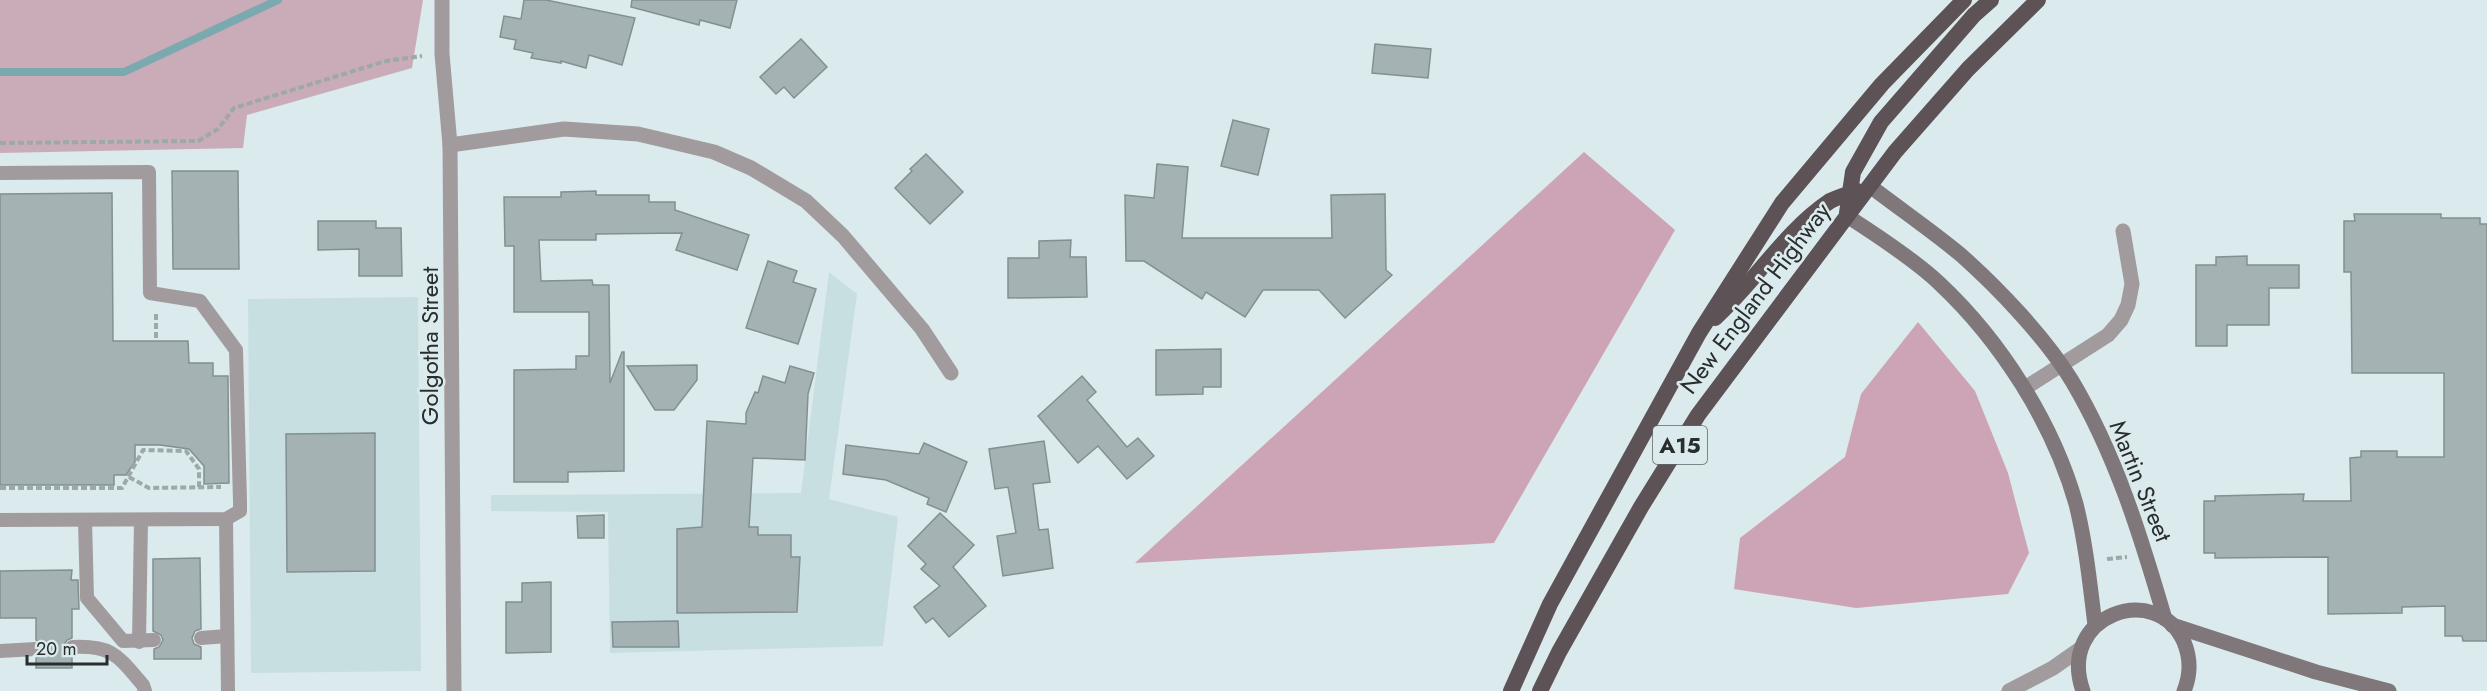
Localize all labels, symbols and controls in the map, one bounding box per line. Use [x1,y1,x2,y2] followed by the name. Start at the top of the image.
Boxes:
[1671,194,1839,401] street label: New England Highway
[412,267,447,425] street label: Golgotha Street
[2101,415,2181,547] street label: Martin Street
[1653,426,1707,464] road number: A15
[27,628,106,666] scale bar
[36,636,76,662] text: 20 m

